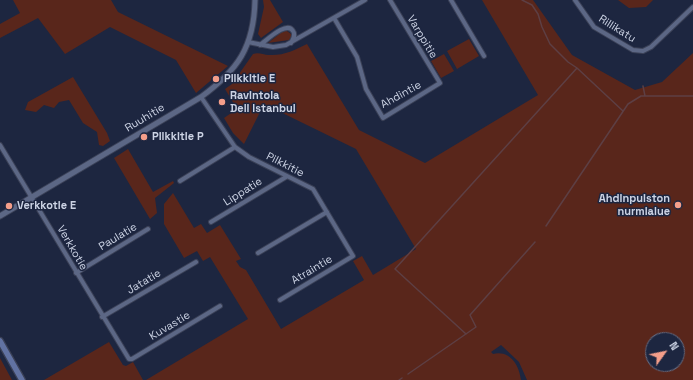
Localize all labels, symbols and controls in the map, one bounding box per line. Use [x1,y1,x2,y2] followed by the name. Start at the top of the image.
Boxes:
[596,12,638,46] street label: Rillikatu
[404,13,440,61] street label: Varppitie
[224,72,275,86] place label: Pilkkitie E
[211,74,221,84] marker: Pilkkitie E
[378,78,424,112] street label: Ahdintie
[230,89,296,115] place label: Ravintola Deli Istanbul
[217,97,227,107] marker: Ravintola Deli Istanbul
[123,101,167,135] street label: Ruuhitie
[152,130,204,144] place label: Pilkkitie P
[139,132,149,142] marker: Pilkkitie P
[264,150,306,180] street label: Pilkkitie
[221,175,265,209] street label: Lippatie
[599,192,670,218] place label: Ahdinpuiston nurmialue
[17,199,76,213] place label: Verkkotie E
[673,200,683,210] marker: Ahdinpuiston nurmialue
[4,201,14,211] marker: Verkkotie E
[96,220,140,254] street label: Paulatie
[54,223,90,273] street label: Verkkotie
[289,253,335,287] street label: Atraintie
[125,267,163,297] street label: Jatatie
[147,309,193,343] street label: Kuvastie
[645,332,685,372] north arrow
[666,339,682,353] text: N

